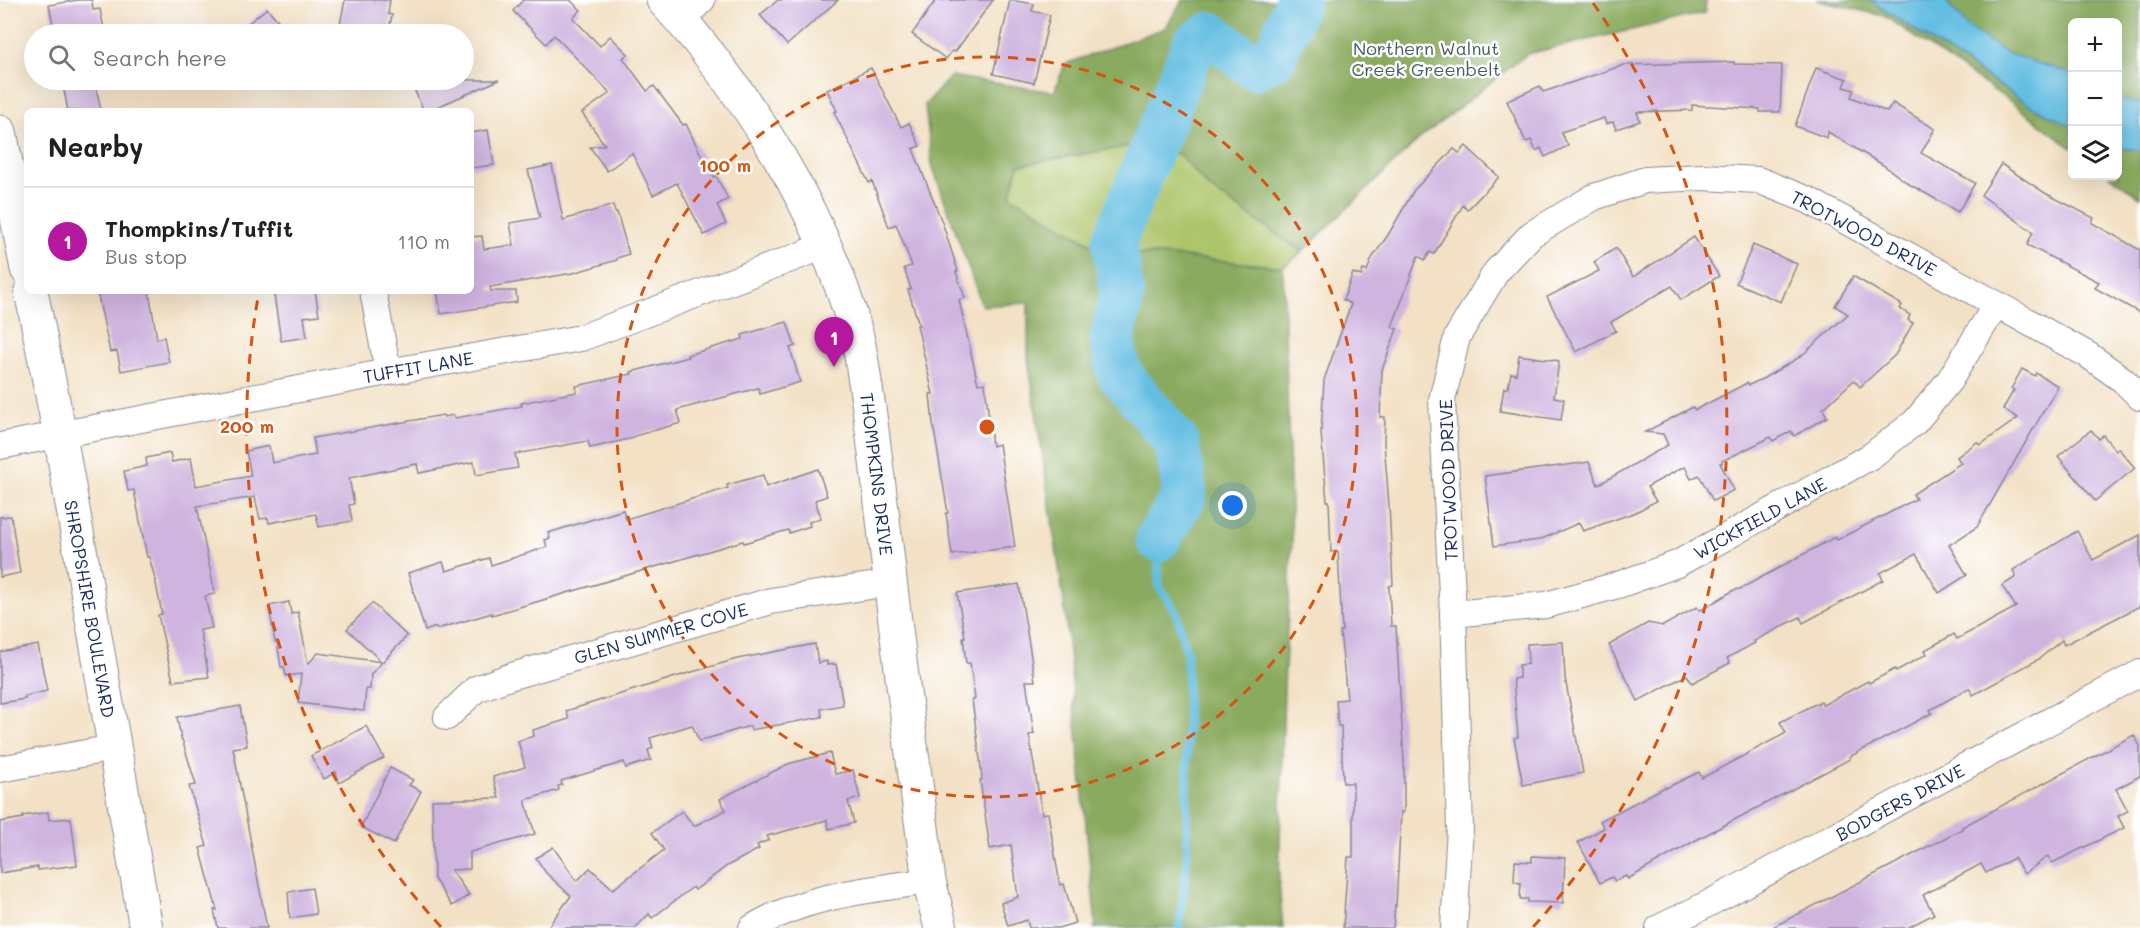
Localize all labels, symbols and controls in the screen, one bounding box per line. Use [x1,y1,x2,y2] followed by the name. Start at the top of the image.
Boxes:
[2068,18,2122,180] map controls
[2068,18,2122,72] button: +
[24,24,474,90] search box
[1351,36,1501,81] park label: Northern Walnut Creek Greenbelt
[45,41,78,74] icon: search
[93,43,227,72] text: Search here
[2068,72,2122,126] button: −
[2068,126,2122,180] button: layers
[48,130,143,164] text: Nearby
[699,153,751,177] text: 100 m
[1787,184,1941,282] street label: TROTWOOD DRIVE
[105,214,293,243] text: Thompkins/Tuffit
[63,228,72,254] text: 1
[397,228,450,254] text: 110 m
[105,243,187,269] text: Bus stop
[814,318,854,367] pin: 1
[361,346,475,388] street label: TUFFIT LANE
[855,391,899,557] street label: THOMPKINS DRIVE
[1433,399,1463,561] street label: TROTWOOD DRIVE
[220,414,274,438] text: 200 m
[977,417,997,437] centre of rings
[1689,471,1831,565] street label: WICKFIELD LANE
[1218,491,1247,520] your location
[59,498,121,720] street label: SHROPSHIRE BOULEVARD
[571,597,751,669] street label: GLEN SUMMER COVE
[1831,758,1969,846] street label: BODGERS DRIVE

